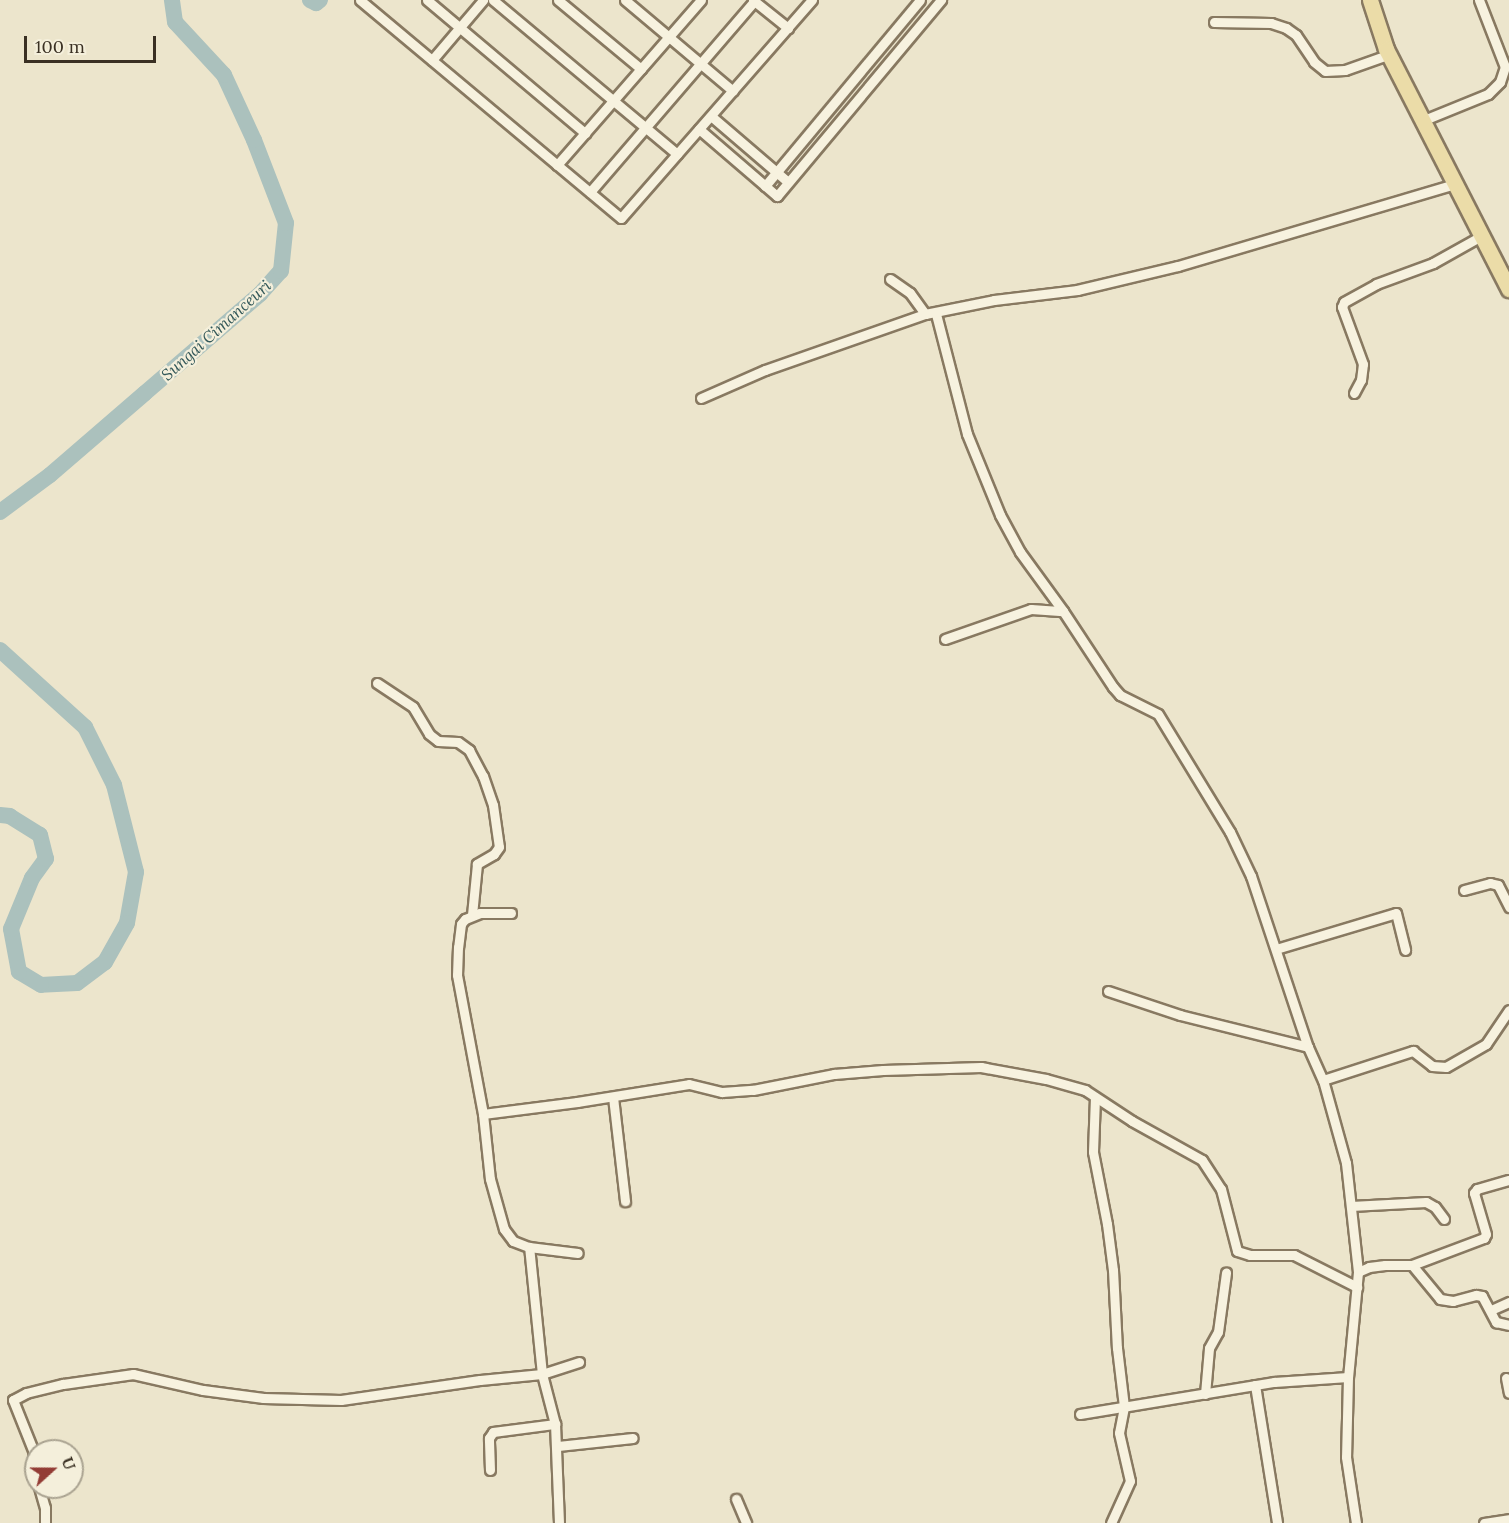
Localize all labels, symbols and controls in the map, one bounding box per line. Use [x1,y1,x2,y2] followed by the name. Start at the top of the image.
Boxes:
[27,24,159,62] scale bar
[35,35,85,58] text: 100 m
[157,276,275,384] water label: Sungai Cimanceuri
[24,1439,84,1499] north arrow
[57,1454,80,1473] text: U

